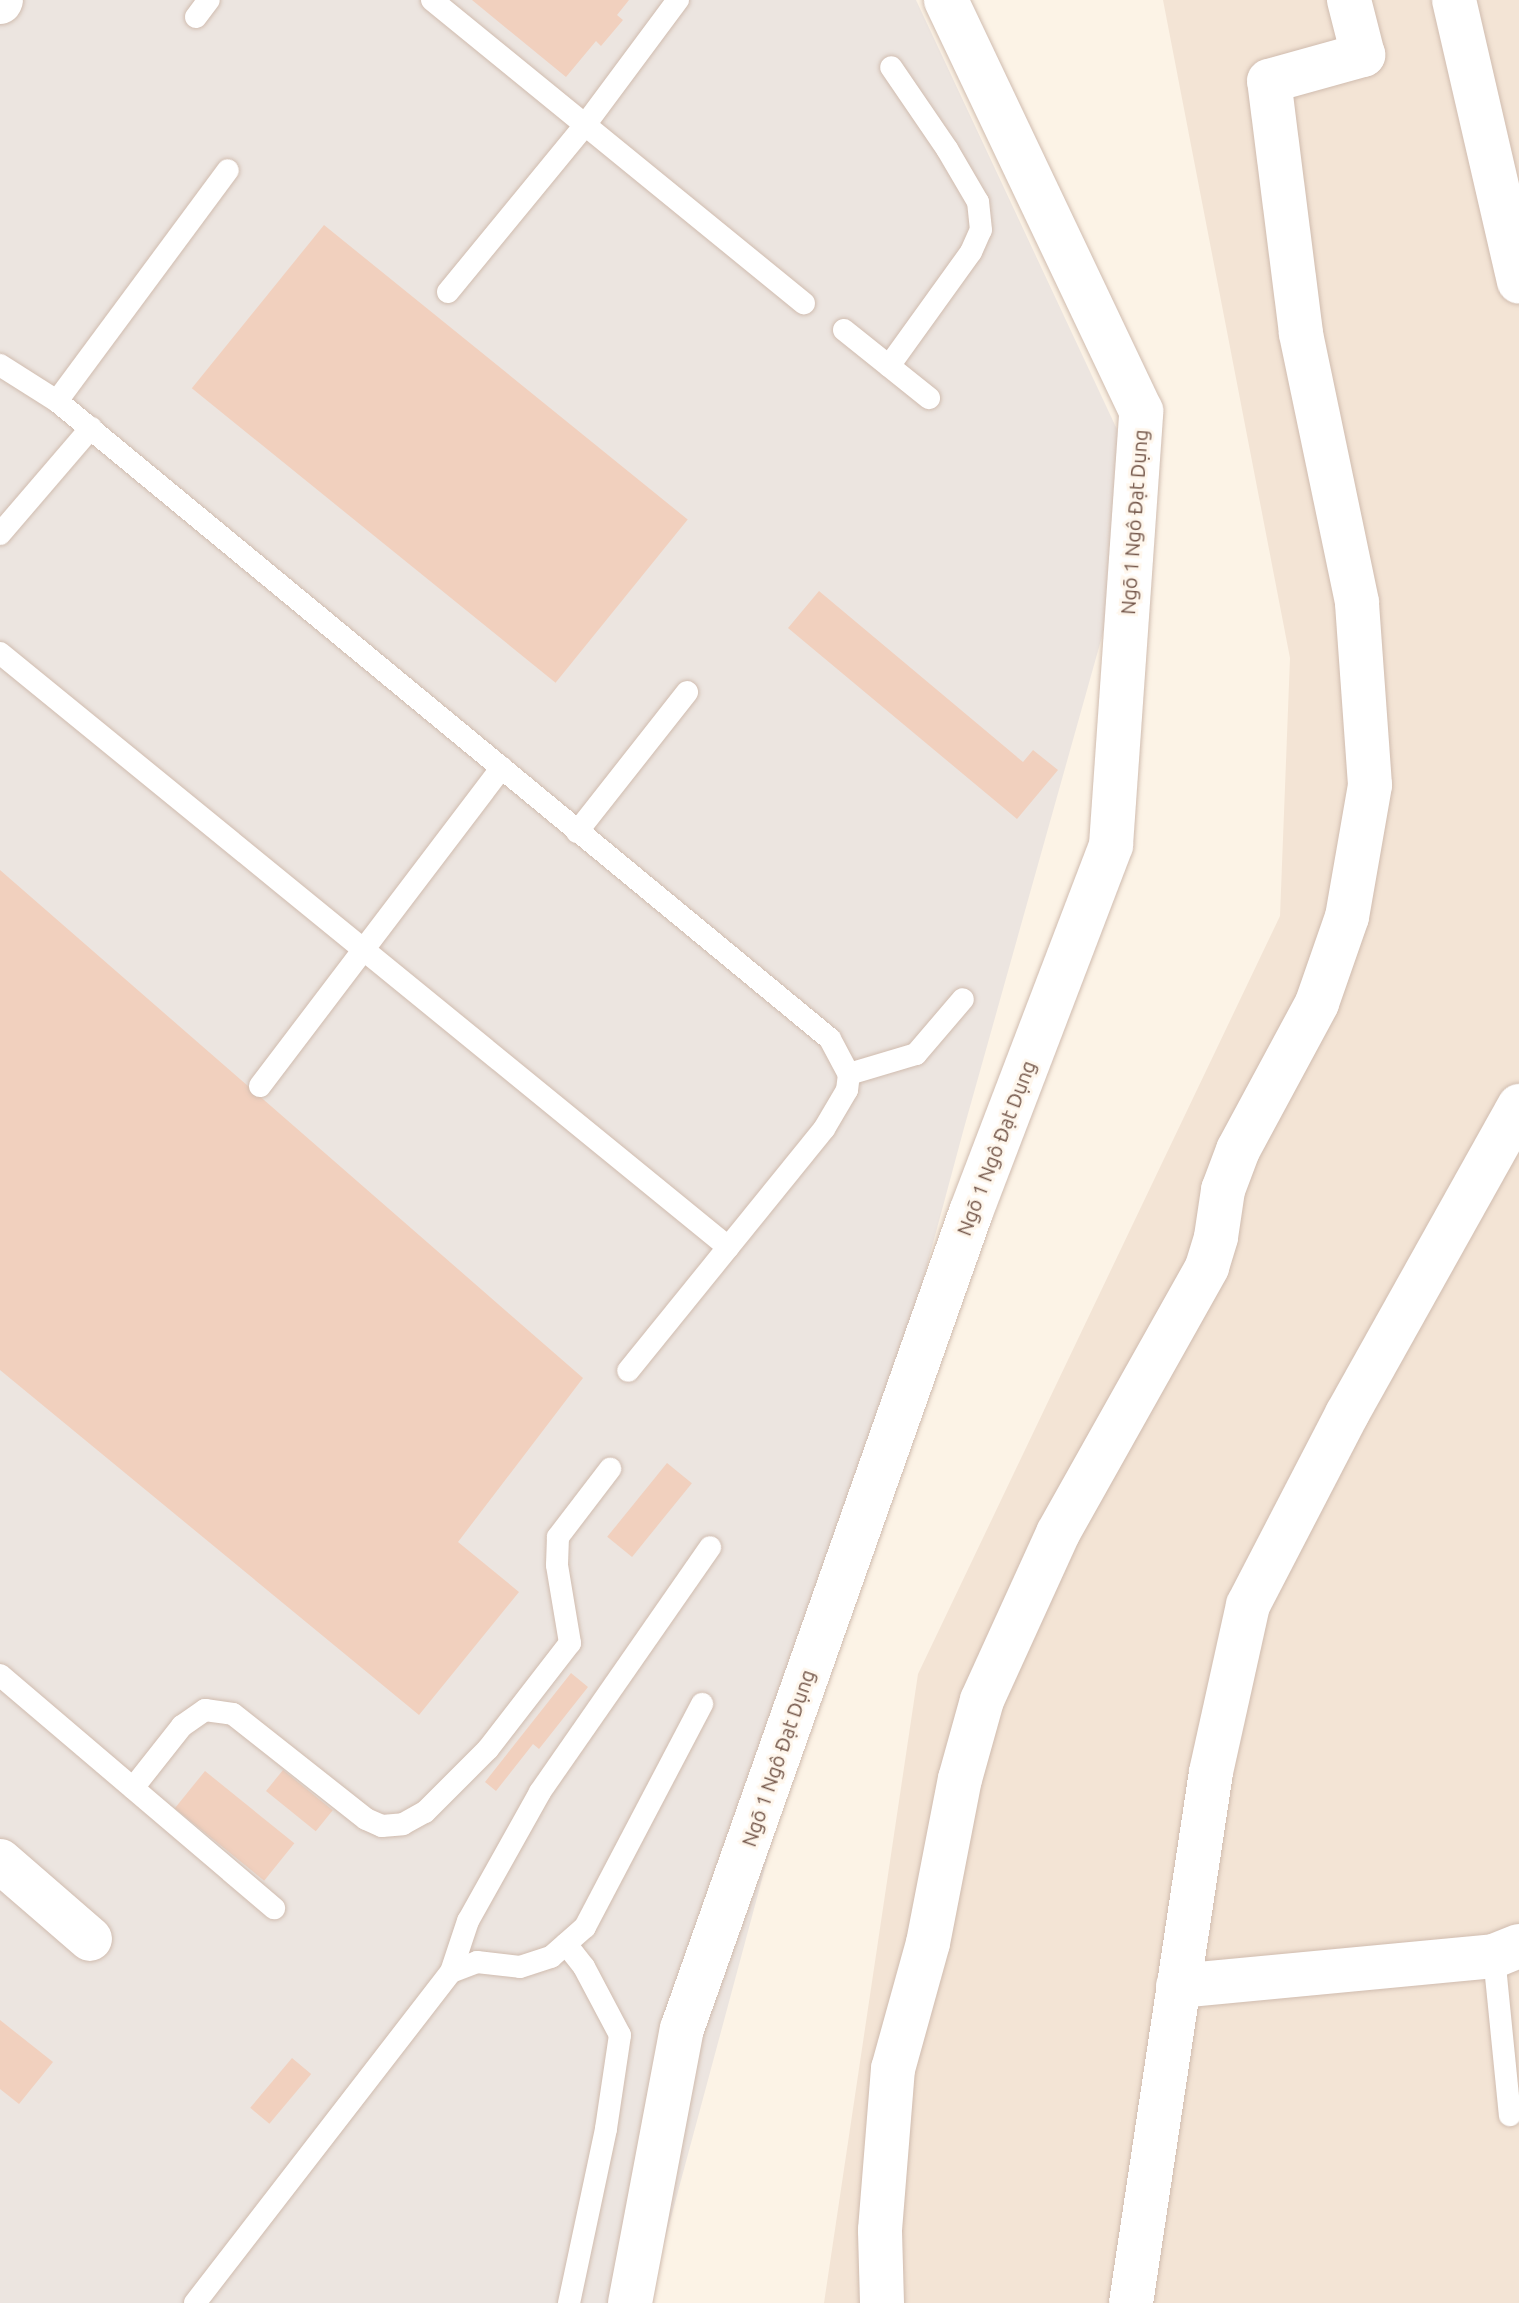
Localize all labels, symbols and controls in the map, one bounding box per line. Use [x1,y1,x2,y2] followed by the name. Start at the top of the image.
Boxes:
[1116,429,1152,615] street label: Ngõ 1 Ngô Đạt Dụng
[952,1057,1040,1239] street label: Ngõ 1 Ngô Đạt Dụng
[736,1666,820,1850] street label: Ngõ 1 Ngô Đạt Dụng

